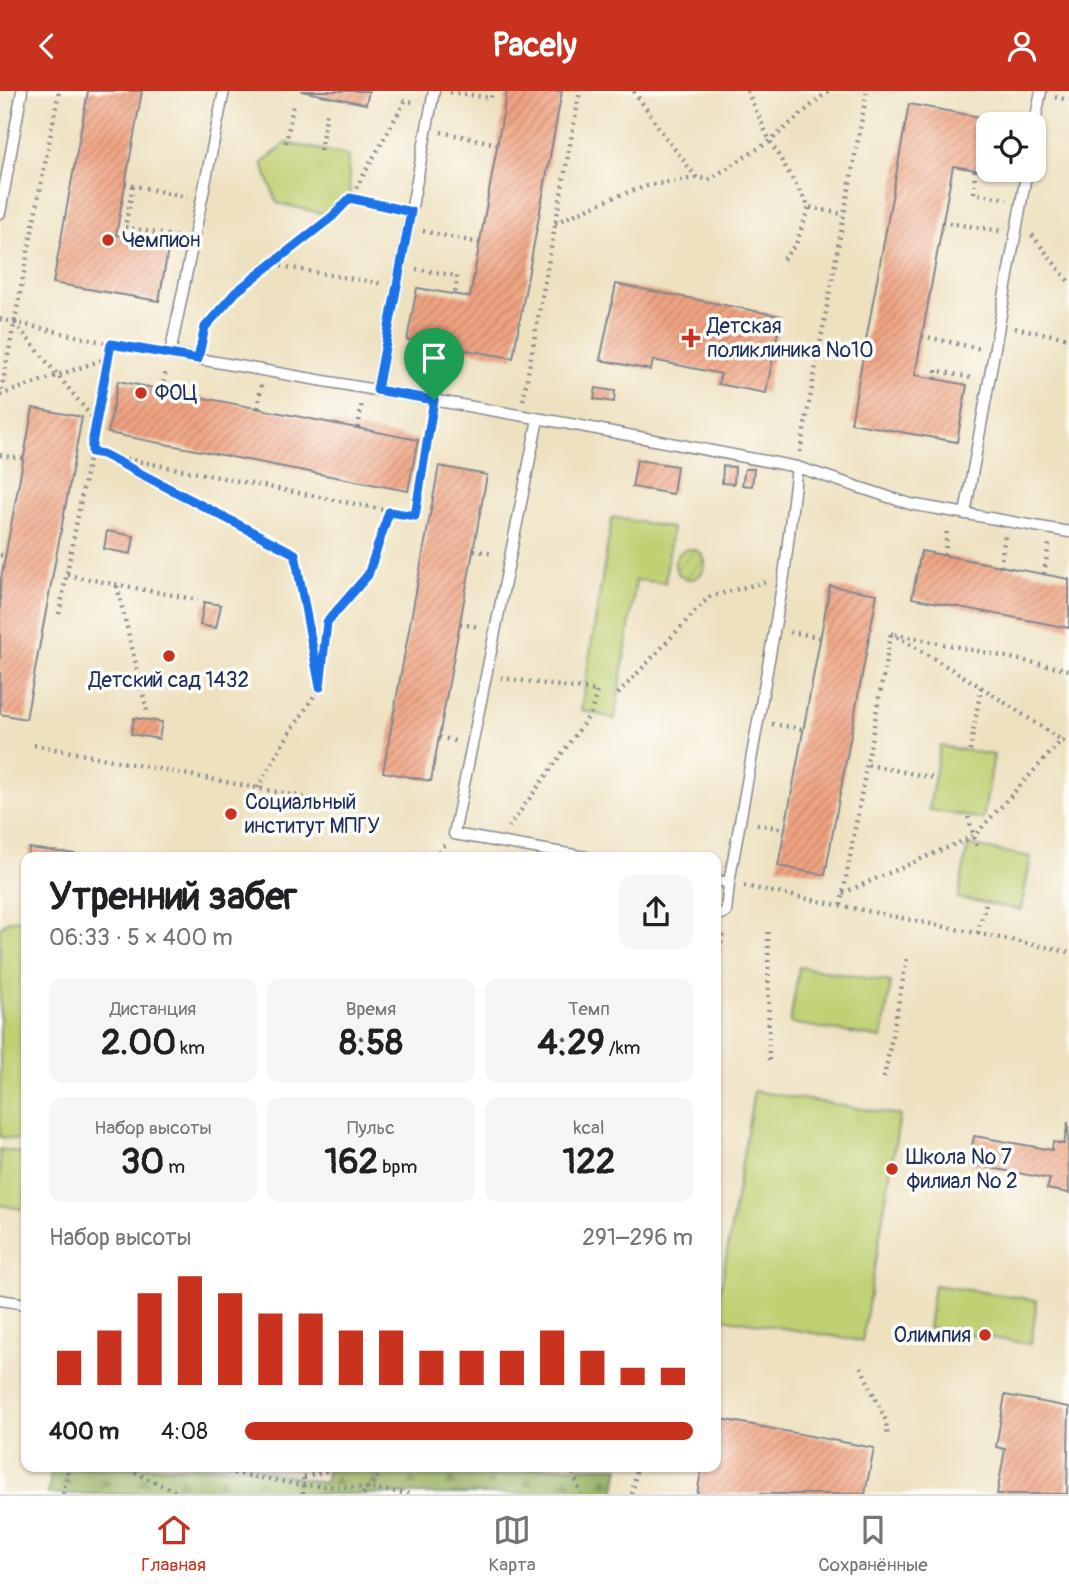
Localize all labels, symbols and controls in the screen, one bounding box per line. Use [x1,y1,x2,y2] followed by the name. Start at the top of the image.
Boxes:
[492,26,577,66] text: Pacely
[28,27,66,65] icon: back
[1003,27,1041,65] icon: person
[976,112,1046,182] map controls
[976,112,1046,182] button: locate
[122,227,201,254] place label: Чемпион
[100,232,116,248] marker: Чемпион
[706,313,874,364] place label: Детская поликлиника №10
[404,328,464,400] pin
[681,328,701,348] marker: Детская поликлиника №10
[415,339,453,377] icon: arrive
[155,380,197,407] place label: ФОЦ
[133,385,149,401] marker: ФОЦ
[161,648,177,664] marker: Детский сад 1432
[88,667,249,694] place label: Детский сад 1432
[245,789,380,840] place label: Социальный институт МПГУ
[223,806,239,822] marker: Социальный институт МПГУ
[49,873,297,921] text: Утренний забег
[619,875,693,949] button: share
[49,923,233,952] text: 06:33 · 5 × 400 m
[110,997,196,1021] text: Дистанция
[346,997,396,1021] text: Время
[568,997,610,1021] text: Темп
[101,1021,176,1065] text: 2.00
[339,1021,403,1065] text: 8:58
[538,1021,605,1065] text: 4:29
[176,1036,205,1060] text: km
[605,1036,641,1060] text: /km
[94,1116,212,1140] text: Набор высоты
[347,1116,395,1140] text: Пульс
[574,1116,604,1140] text: kcal
[121,1140,164,1184] text: 30
[325,1140,378,1184] text: 162
[563,1140,615,1184] text: 122
[906,1144,1018,1195] place label: Школа № 7 филиал № 2
[164,1155,185,1179] text: m
[378,1155,417,1179] text: bpm
[884,1161,900,1177] marker: Школа № 7 филиал № 2
[49,1223,191,1252] text: Набор высоты
[582,1223,693,1252] text: 291–296 m
[894,1322,971,1349] place label: Олимпия
[977,1327,993,1343] marker: Олимпия
[49,1417,119,1446] text: 400 m
[161,1417,208,1446] text: 4:08
[141,1511,206,1577] tab: Главная
[488,1511,536,1577] tab: Карта
[818,1511,928,1577] tab: Сохранённые

